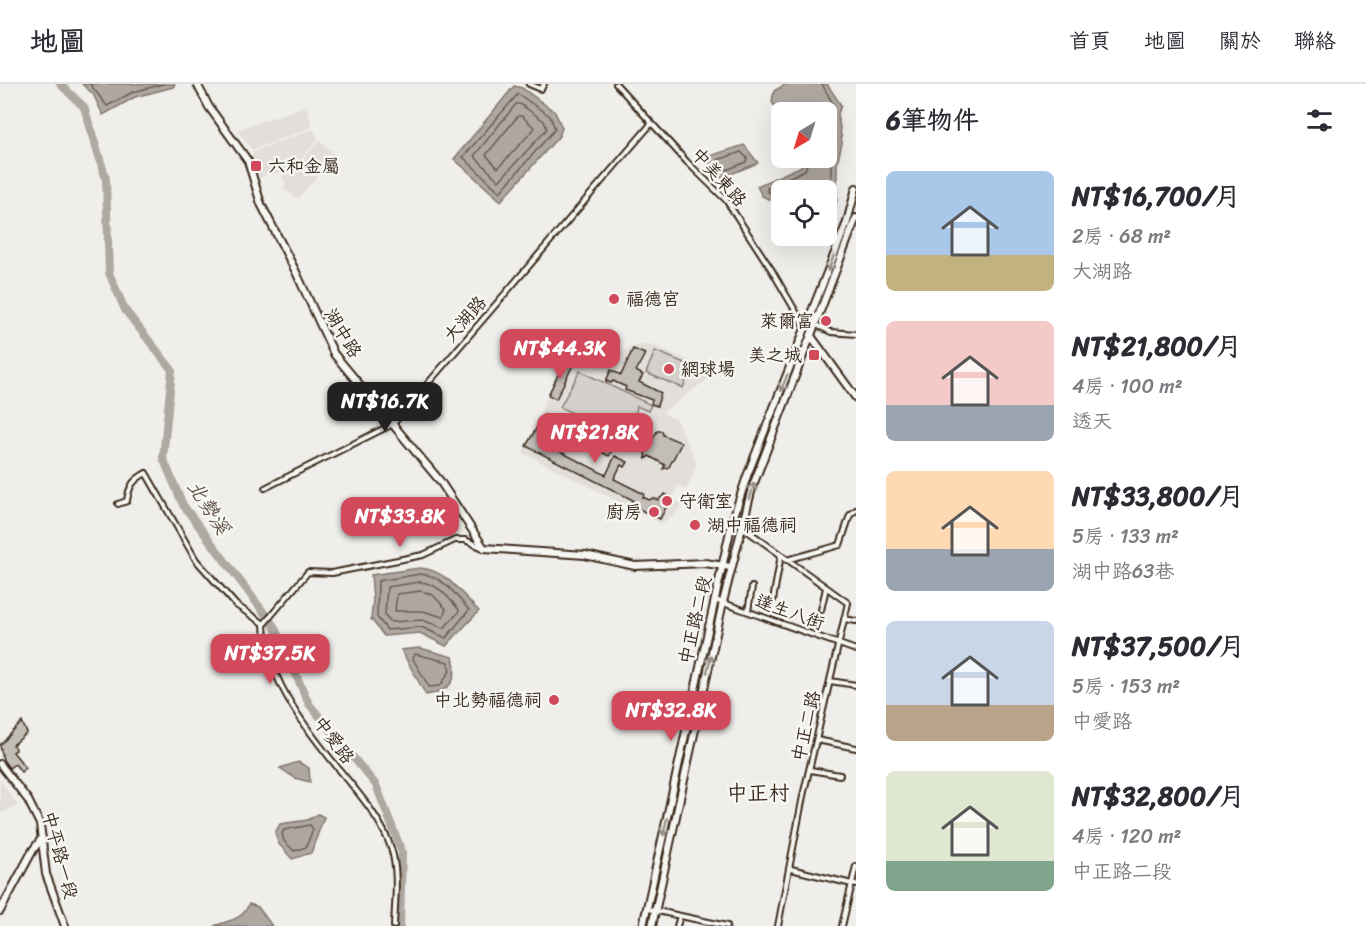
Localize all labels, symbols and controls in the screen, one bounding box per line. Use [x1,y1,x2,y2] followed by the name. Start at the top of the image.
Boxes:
[30,17,86,66] text: 地圖
[1069,22,1111,60] text: 首頁
[1144,22,1186,60] text: 地圖
[1219,22,1261,60] text: 關於
[1294,22,1336,60] text: 聯絡
[886,97,979,143] text: 6筆物件
[771,102,837,168] north arrow
[771,102,837,246] map controls
[1303,104,1336,137] icon: filters
[683,140,755,214] street label: 中美東路
[268,150,340,182] place label: 六和金屬
[249,159,263,173] marker: 六和金屬
[1072,173,1241,219] text: NT$16,700/月
[771,180,837,246] button: locate
[934,195,1006,267] icon: home
[1072,219,1171,254] text: 2房 · 68 m²
[825,254,836,272] one-way arrow
[1072,254,1132,289] text: 大湖路
[626,283,680,315] place label: 福德宫
[435,288,495,350] street label: 大湖路
[607,292,621,306] marker: 福德宫
[315,302,371,364] street label: 湖中路
[760,305,814,337] place label: 萊爾富
[819,314,833,328] marker: 萊爾富
[1072,323,1242,369] text: NT$21,800/月
[498,329,622,380] pin: NT$44.3K
[514,331,606,366] text: NT$44.3K
[748,339,802,371] place label: 美之城
[934,345,1006,417] icon: home
[807,348,821,362] marker: 美之城
[681,353,735,385] place label: 網球場
[662,362,676,376] marker: 網球場
[1072,369,1183,404] text: 4房 · 100 m²
[778,374,789,392] one-way arrow
[323,382,447,433] pin: NT$16.7K
[341,384,429,419] text: NT$16.7K
[1072,404,1112,439] text: 透天
[533,413,657,464] pin: NT$21.8K
[551,415,639,450] text: NT$21.8K
[178,473,240,543] water label: 北勢溪
[1072,473,1244,519] text: NT$33,800/月
[747,482,758,501] one-way arrow
[679,485,733,517] place label: 守衛室
[660,494,674,508] marker: 守衛室
[934,495,1006,567] icon: home
[606,496,642,528] place label: 廚房
[338,497,462,548] pin: NT$33.8K
[355,499,445,534] text: NT$33.8K
[647,505,661,519] marker: 廚房
[707,509,797,541] place label: 湖中福德祠
[688,518,702,532] marker: 湖中福德祠
[1072,519,1179,554] text: 5房 · 133 m²
[1072,554,1174,589] text: 湖中路63巷
[669,573,721,667] street label: 中正路二段
[751,585,829,639] street label: 達生八街
[1072,623,1245,669] text: NT$37,500/月
[208,634,332,685] pin: NT$37.5K
[225,636,315,671] text: NT$37.5K
[934,645,1006,717] icon: home
[704,654,716,673] one-way arrow
[1072,669,1180,704] text: 5房 · 153 m²
[434,684,542,716] place label: 中北勢福德祠
[782,687,830,765] street label: 中正二路
[609,691,733,742] pin: NT$32.8K
[547,693,561,707] marker: 中北勢福德祠
[626,693,716,728] text: NT$32.8K
[1072,704,1132,739] text: 中愛路
[305,709,363,771] street label: 中愛路
[1072,773,1245,819] text: NT$32,800/月
[727,774,790,812] district label: 中正村
[934,795,1006,867] icon: home
[33,807,87,903] street label: 中平路一段
[659,817,671,836] one-way arrow
[1072,819,1181,854] text: 4房 · 120 m²
[1072,854,1172,889] text: 中正路二段

